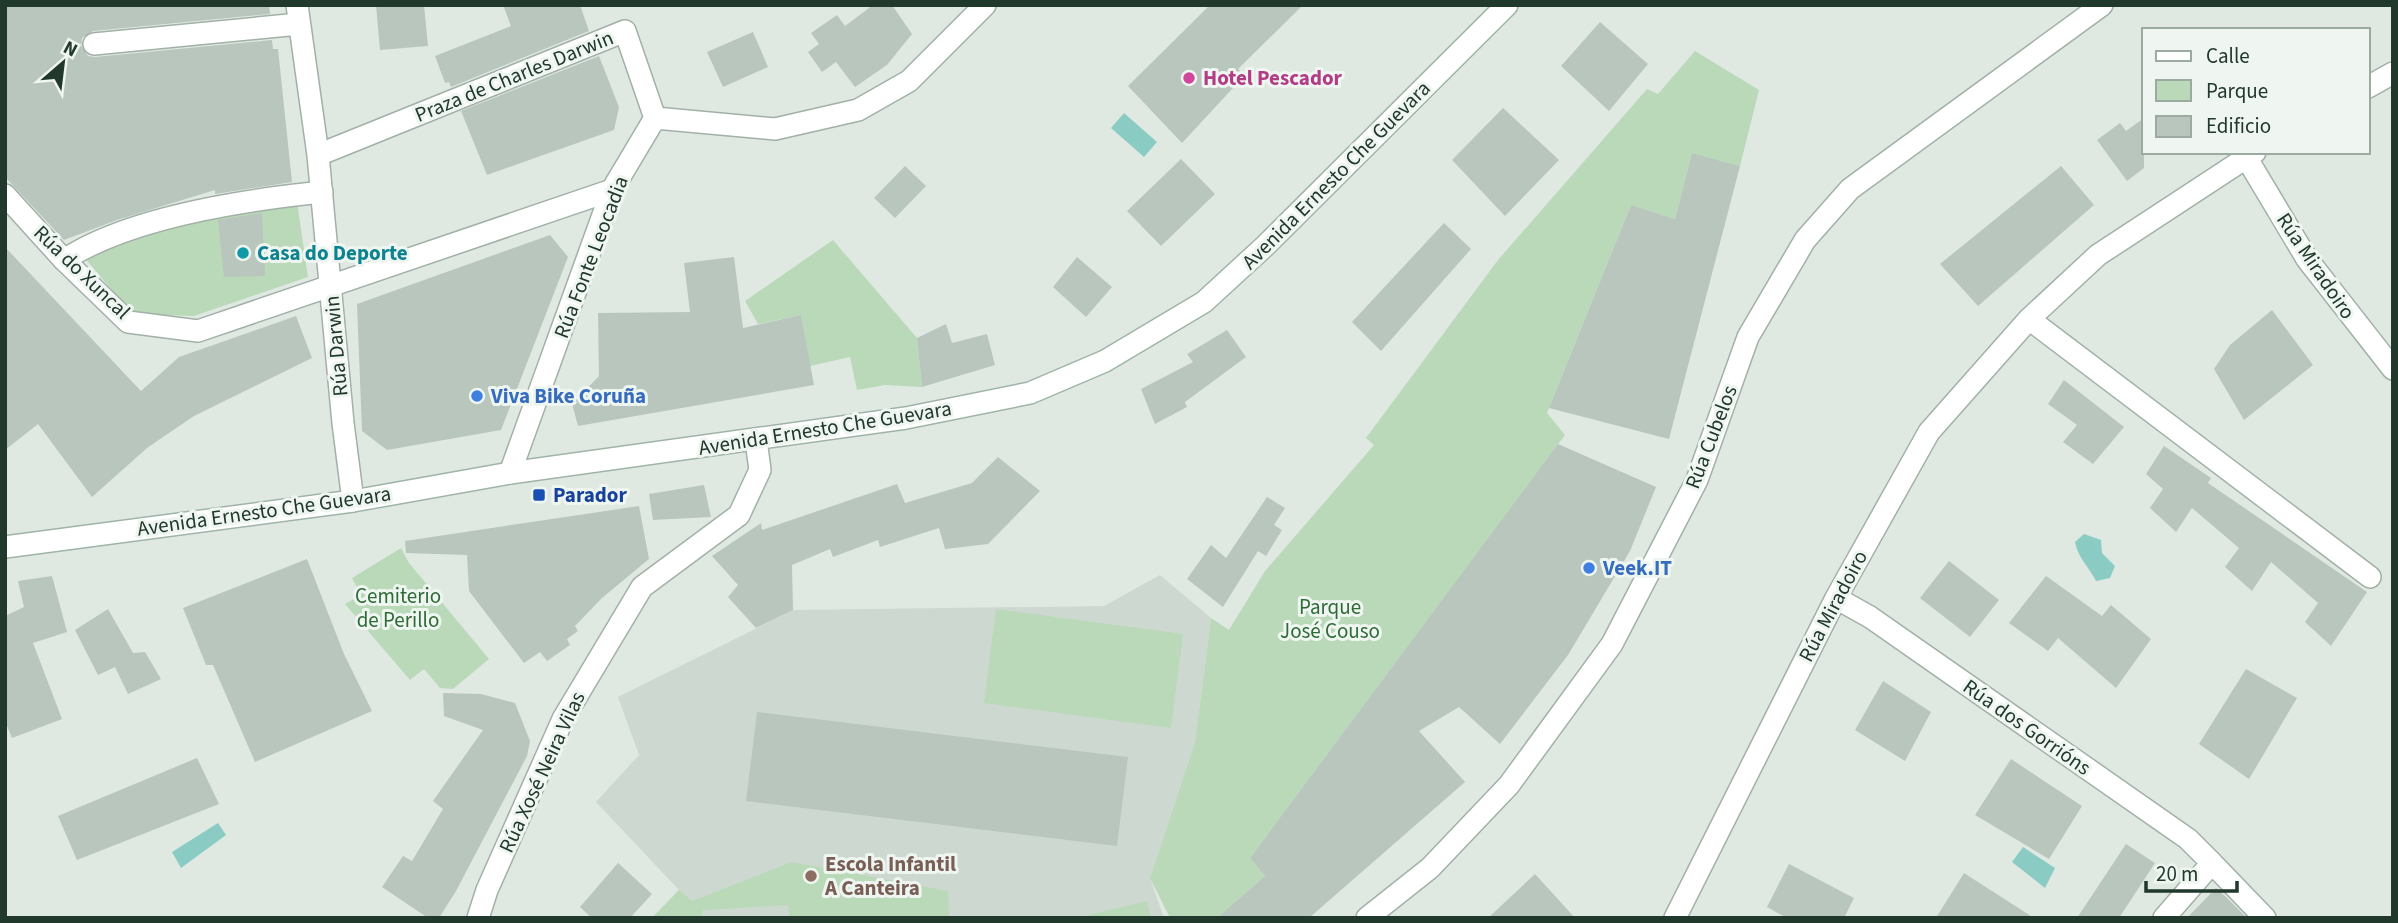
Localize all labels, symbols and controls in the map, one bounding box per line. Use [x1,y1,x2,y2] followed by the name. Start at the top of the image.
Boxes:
[410,22,618,130] street label: Praza de Charles Darwin
[28,28,98,98] north arrow
[2142,28,2370,154] legend
[58,34,82,64] text: N
[2206,41,2250,71] text: Calle
[1203,63,1343,93] place label: Hotel Pescador
[1181,70,1197,86] marker: Hotel Pescador
[1235,74,1437,276] street label: Avenida Ernesto Che Guevara
[2206,76,2268,106] text: Parque
[2206,111,2271,141] text: Edificio
[546,171,636,343] street label: Rúa Fonte Leocadia
[2269,207,2363,325] street label: Rúa Miradoiro
[27,218,137,326] street label: Rúa do Xuncal
[257,238,408,268] place label: Casa do Deporte
[235,245,251,261] marker: Casa do Deporte
[317,294,355,398] street label: Rúa Darwin
[490,381,646,411] place label: Viva Bike Coruña
[1677,381,1745,493] street label: Rúa Cubelos
[469,388,485,404] marker: Viva Bike Coruña
[696,393,954,463] street label: Avenida Ernesto Che Guevara
[135,478,393,544] street label: Avenida Ernesto Che Guevara
[553,480,627,510] place label: Parador
[531,487,547,503] marker: Parador
[1791,545,1875,667] street label: Rúa Miradoiro
[1602,553,1672,583] place label: Veek.IT
[1581,560,1597,576] marker: Veek.IT
[355,581,441,635] park label: Cemiterio de Perillo
[1280,592,1380,646] park label: Parque José Couso
[1957,672,2097,782] street label: Rúa dos Gorrións
[491,686,593,858] street label: Rúa Xosé Neira Vilas
[824,849,956,903] place label: Escola Infantil A Canteira
[2146,850,2237,894] scale bar
[2156,859,2198,889] text: 20 m
[803,868,819,884] marker: Escola Infantil A Canteira

